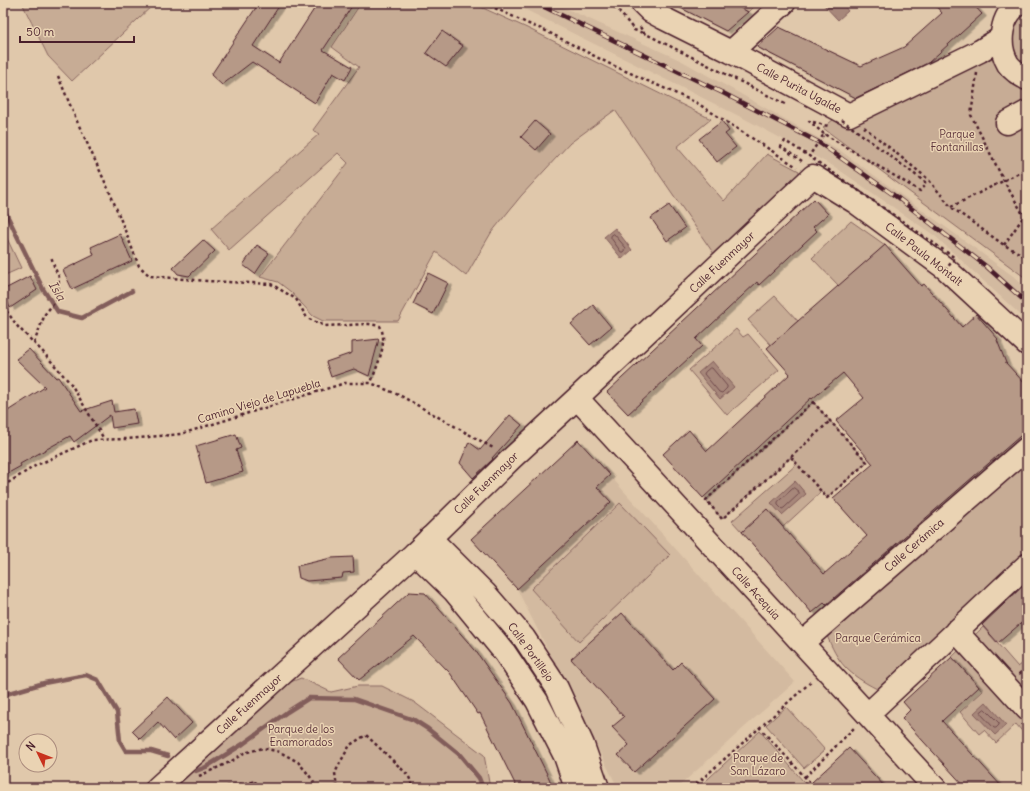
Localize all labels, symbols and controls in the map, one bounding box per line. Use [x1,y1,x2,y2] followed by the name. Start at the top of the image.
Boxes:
[20,18,134,44] scale bar
[26,24,55,39] text: 50 m
[754,60,844,116] street label: Calle Purita Ugalde
[930,127,984,154] park label: Parque Fontanillas
[882,219,966,289] street label: Calle Paula Montalt
[686,228,758,296] street label: Calle Fuenmayor
[46,278,70,304] water label: Isla
[196,376,322,426] street label: Camino Viejo de Lapuebla
[451,448,522,517] street label: Calle Fuenmayor
[881,515,947,575] street label: Calle Cerámica
[729,564,783,622] street label: Calle Acequia
[505,620,557,684] street label: Calle Portillejo
[835,631,921,645] park label: Parque Cerámica
[213,670,285,737] street label: Calle Fuenmayor
[268,722,334,749] park label: Parque de los Enamorados
[18,733,58,773] north arrow
[23,739,38,754] text: N
[730,751,786,778] park label: Parque de San Lázaro

